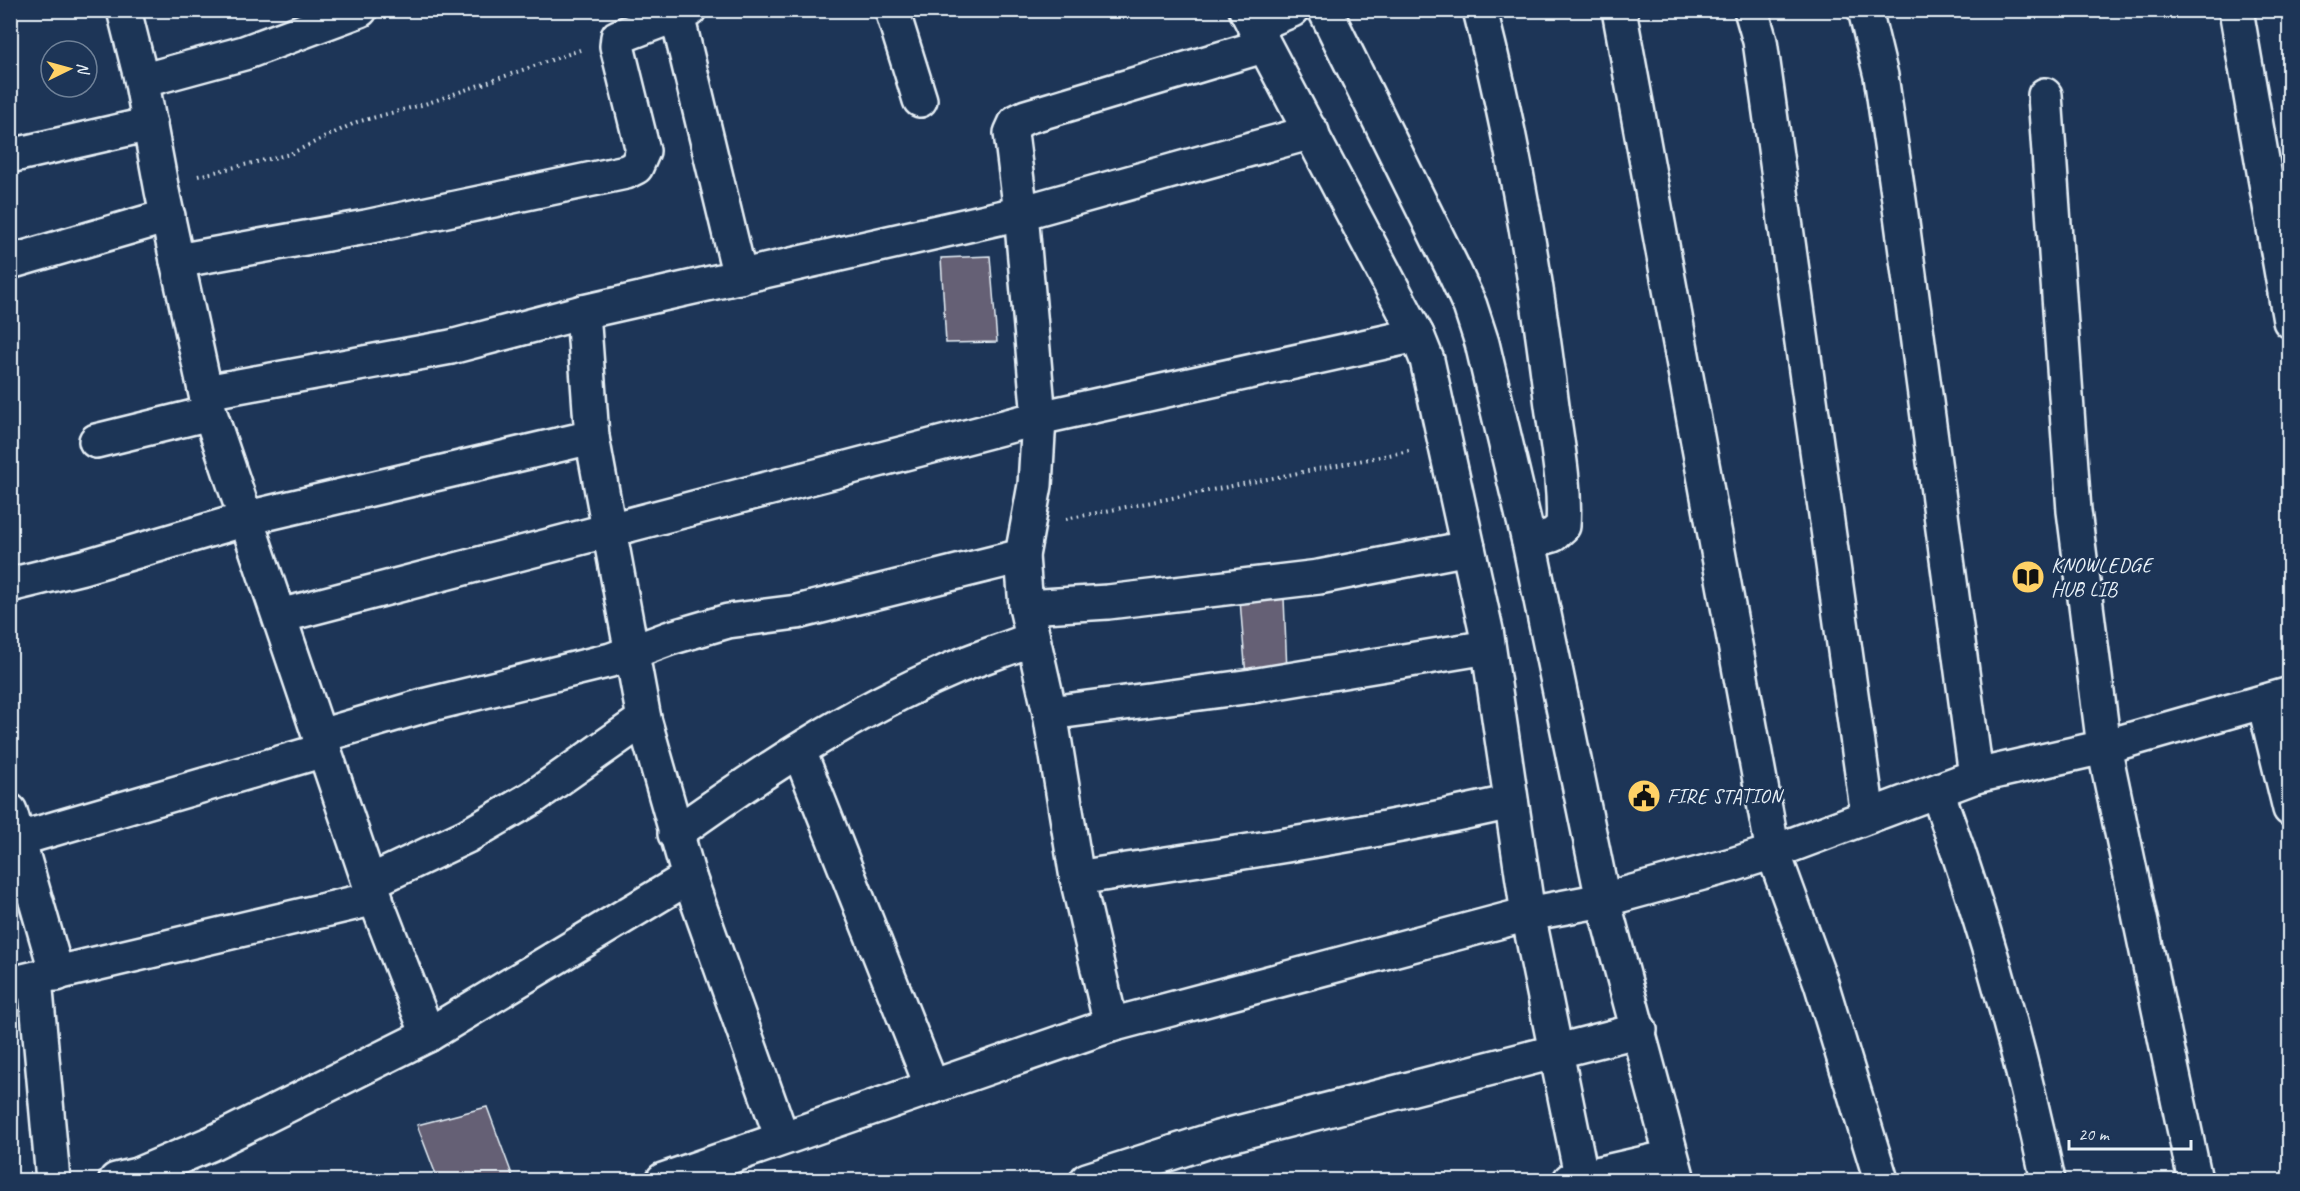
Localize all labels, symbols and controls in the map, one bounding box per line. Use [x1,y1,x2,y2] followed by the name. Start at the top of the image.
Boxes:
[39,39,99,99] north arrow
[73,62,94,77] text: N
[2051,552,2154,602] place label: KNOWLEDGE HUB LIB
[2010,559,2046,595] library icon: KNOWLEDGE HUB LIB
[1626,778,1662,814] public building icon: FIRE STATION
[1667,783,1785,809] place label: FIRE STATION
[2069,1113,2190,1151] scale bar
[2078,1123,2111,1145] text: 20 m

